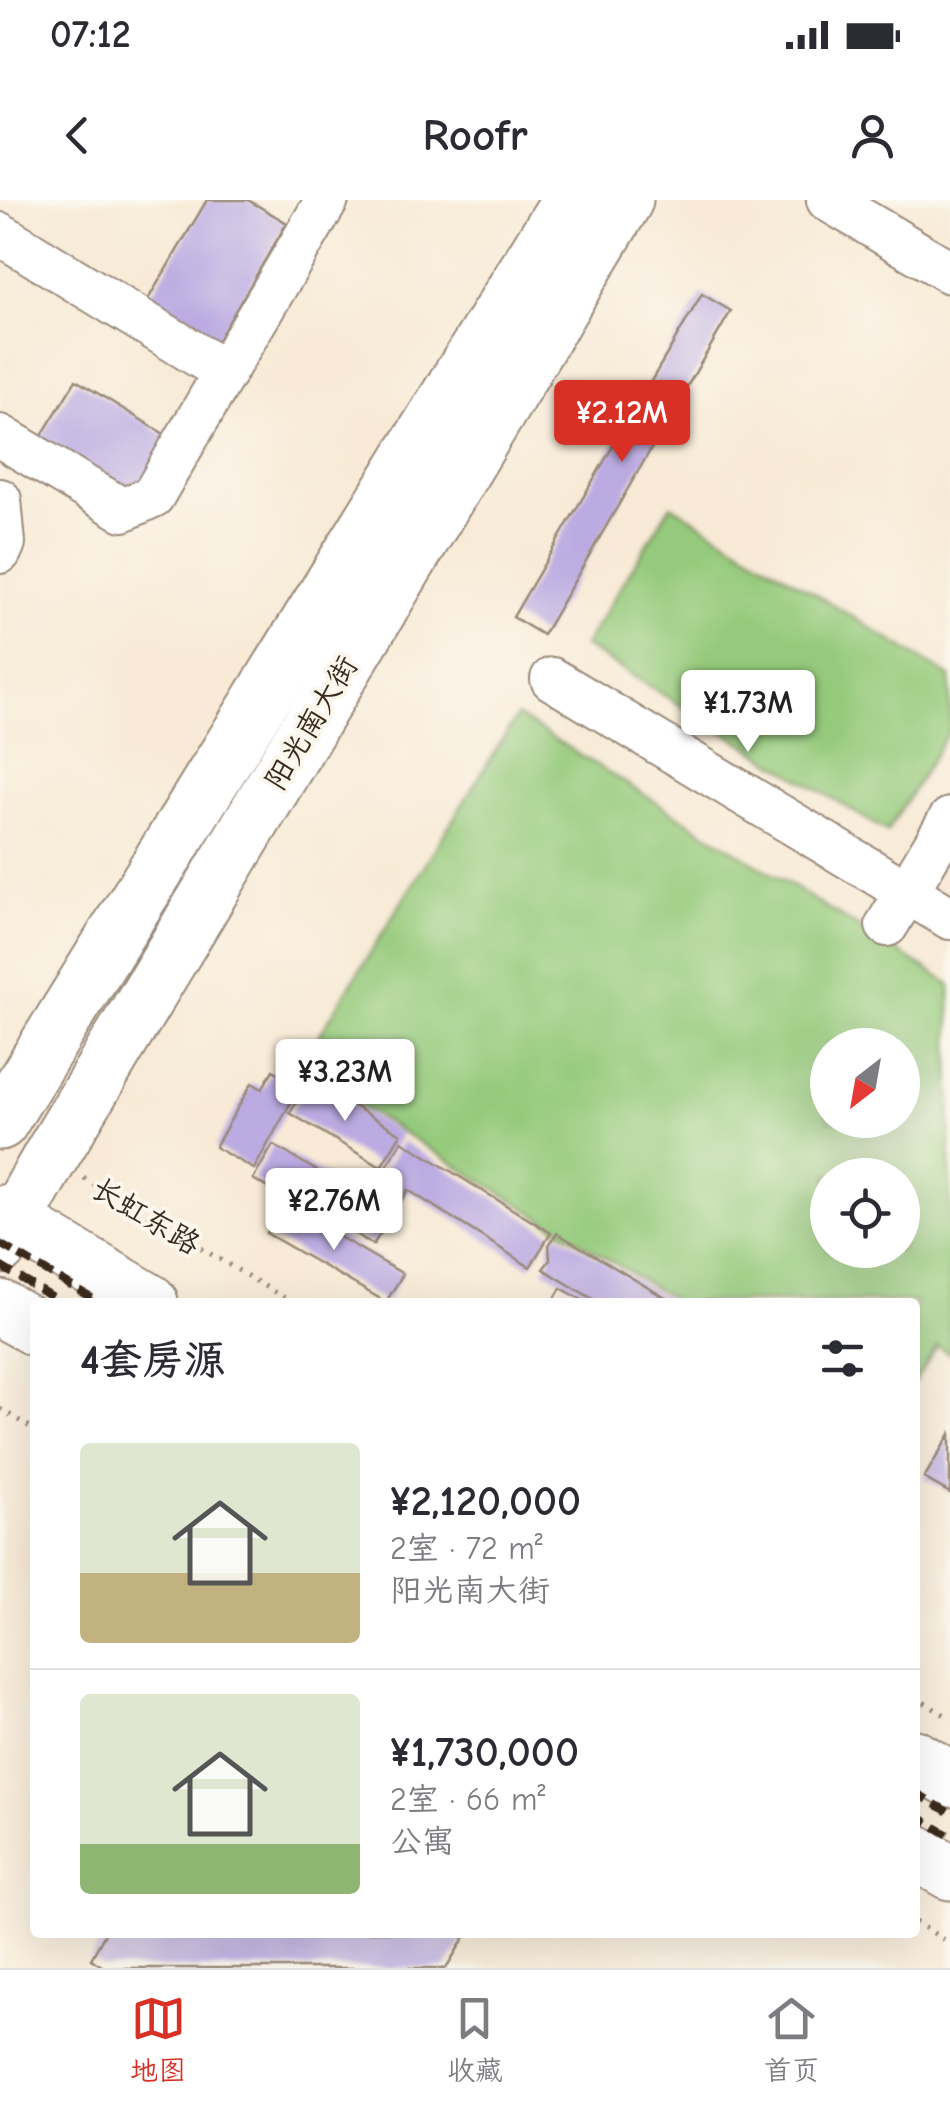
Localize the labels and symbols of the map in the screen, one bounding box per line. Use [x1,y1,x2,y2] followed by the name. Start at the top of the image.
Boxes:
[541,380,703,465] pin: ¥2.12M
[258,650,365,797] street label: 阳光南大街
[667,670,829,755] pin: ¥1.73M
[810,1028,920,1138] north arrow
[264,1039,426,1124] pin: ¥3.23M
[253,1168,415,1253] pin: ¥2.76M
[85,1171,206,1262] street label: 长虹东路

